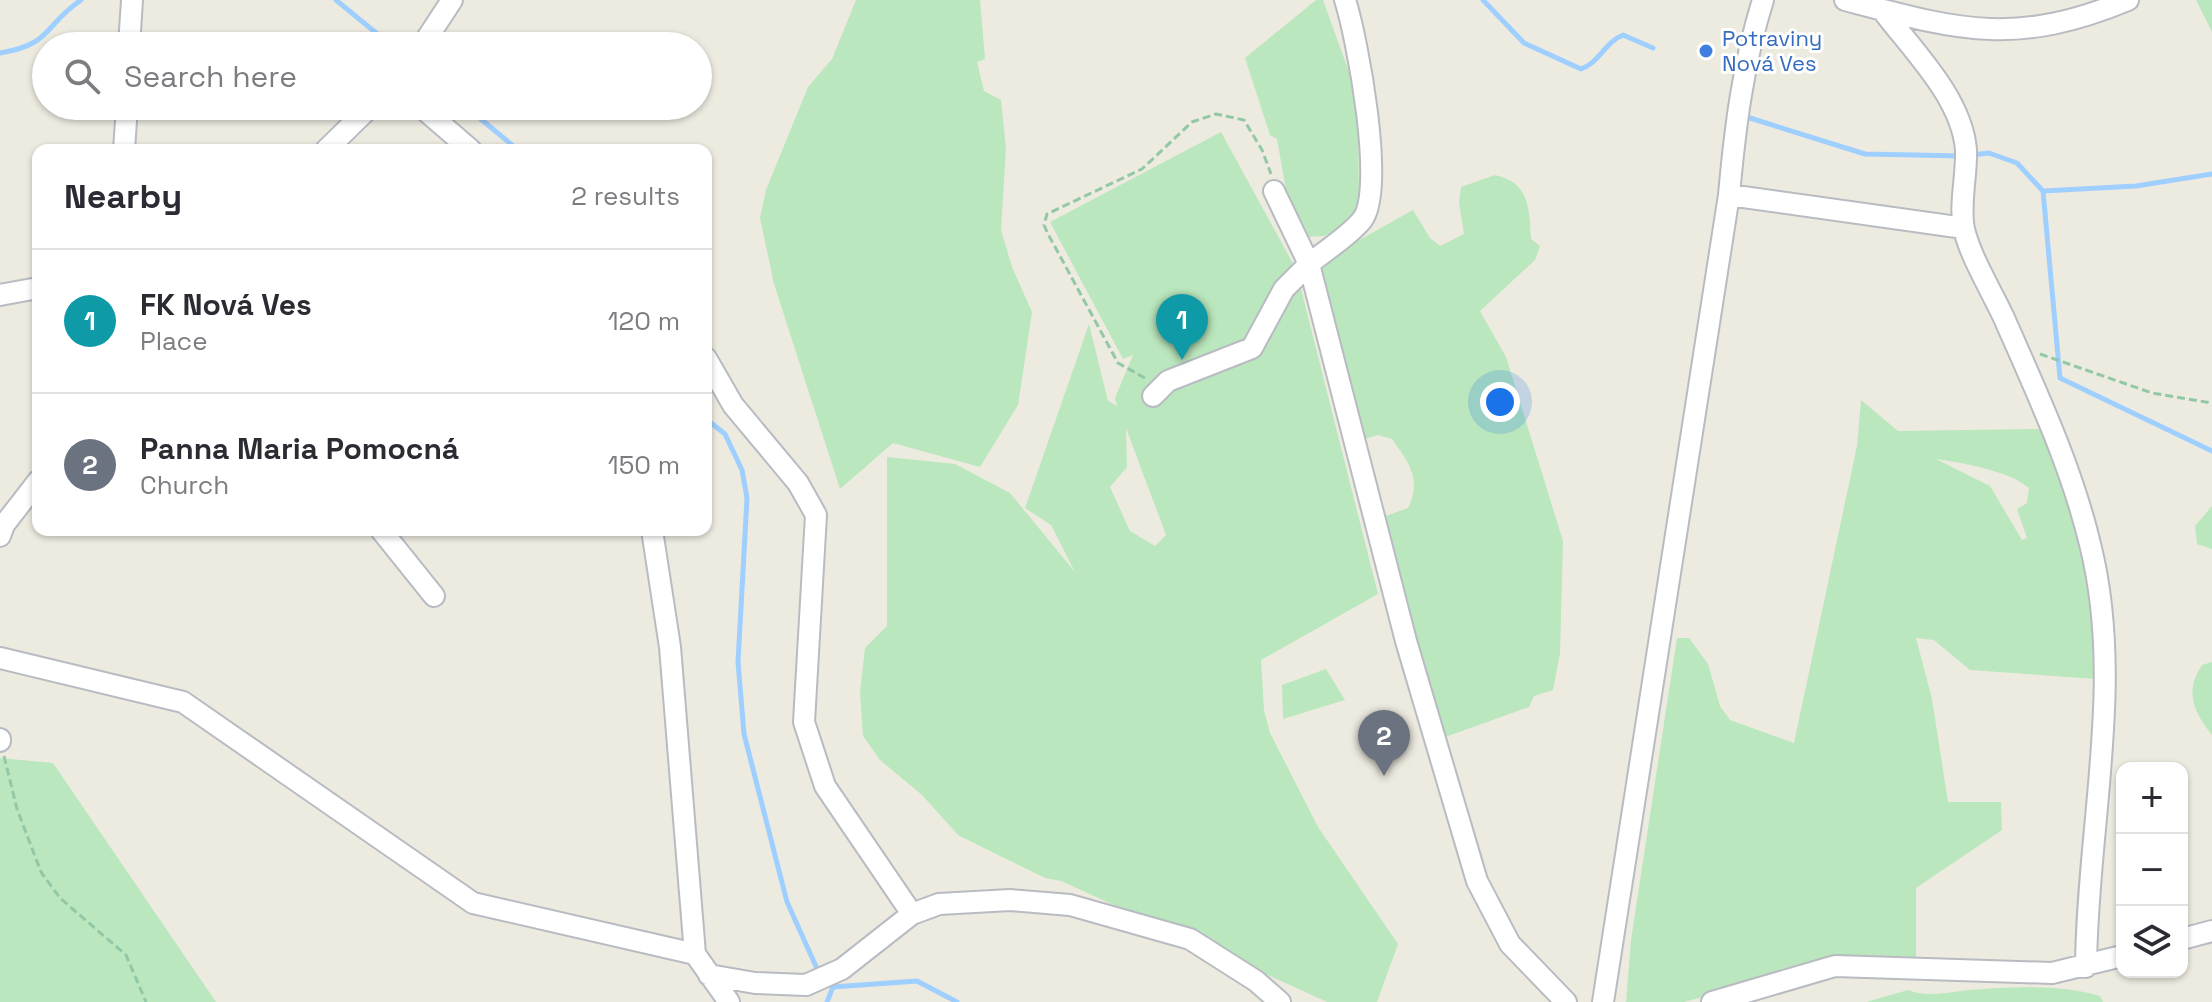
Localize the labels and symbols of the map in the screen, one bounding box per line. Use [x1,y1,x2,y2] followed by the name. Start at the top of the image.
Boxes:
[1722,24,1822,77] place label: Potraviny Nová Ves
[1697,42,1715,60] marker: Potraviny Nová Ves
[1156,294,1208,360] pin: 1
[1480,382,1520,422] your location
[1358,710,1410,776] pin: 2

